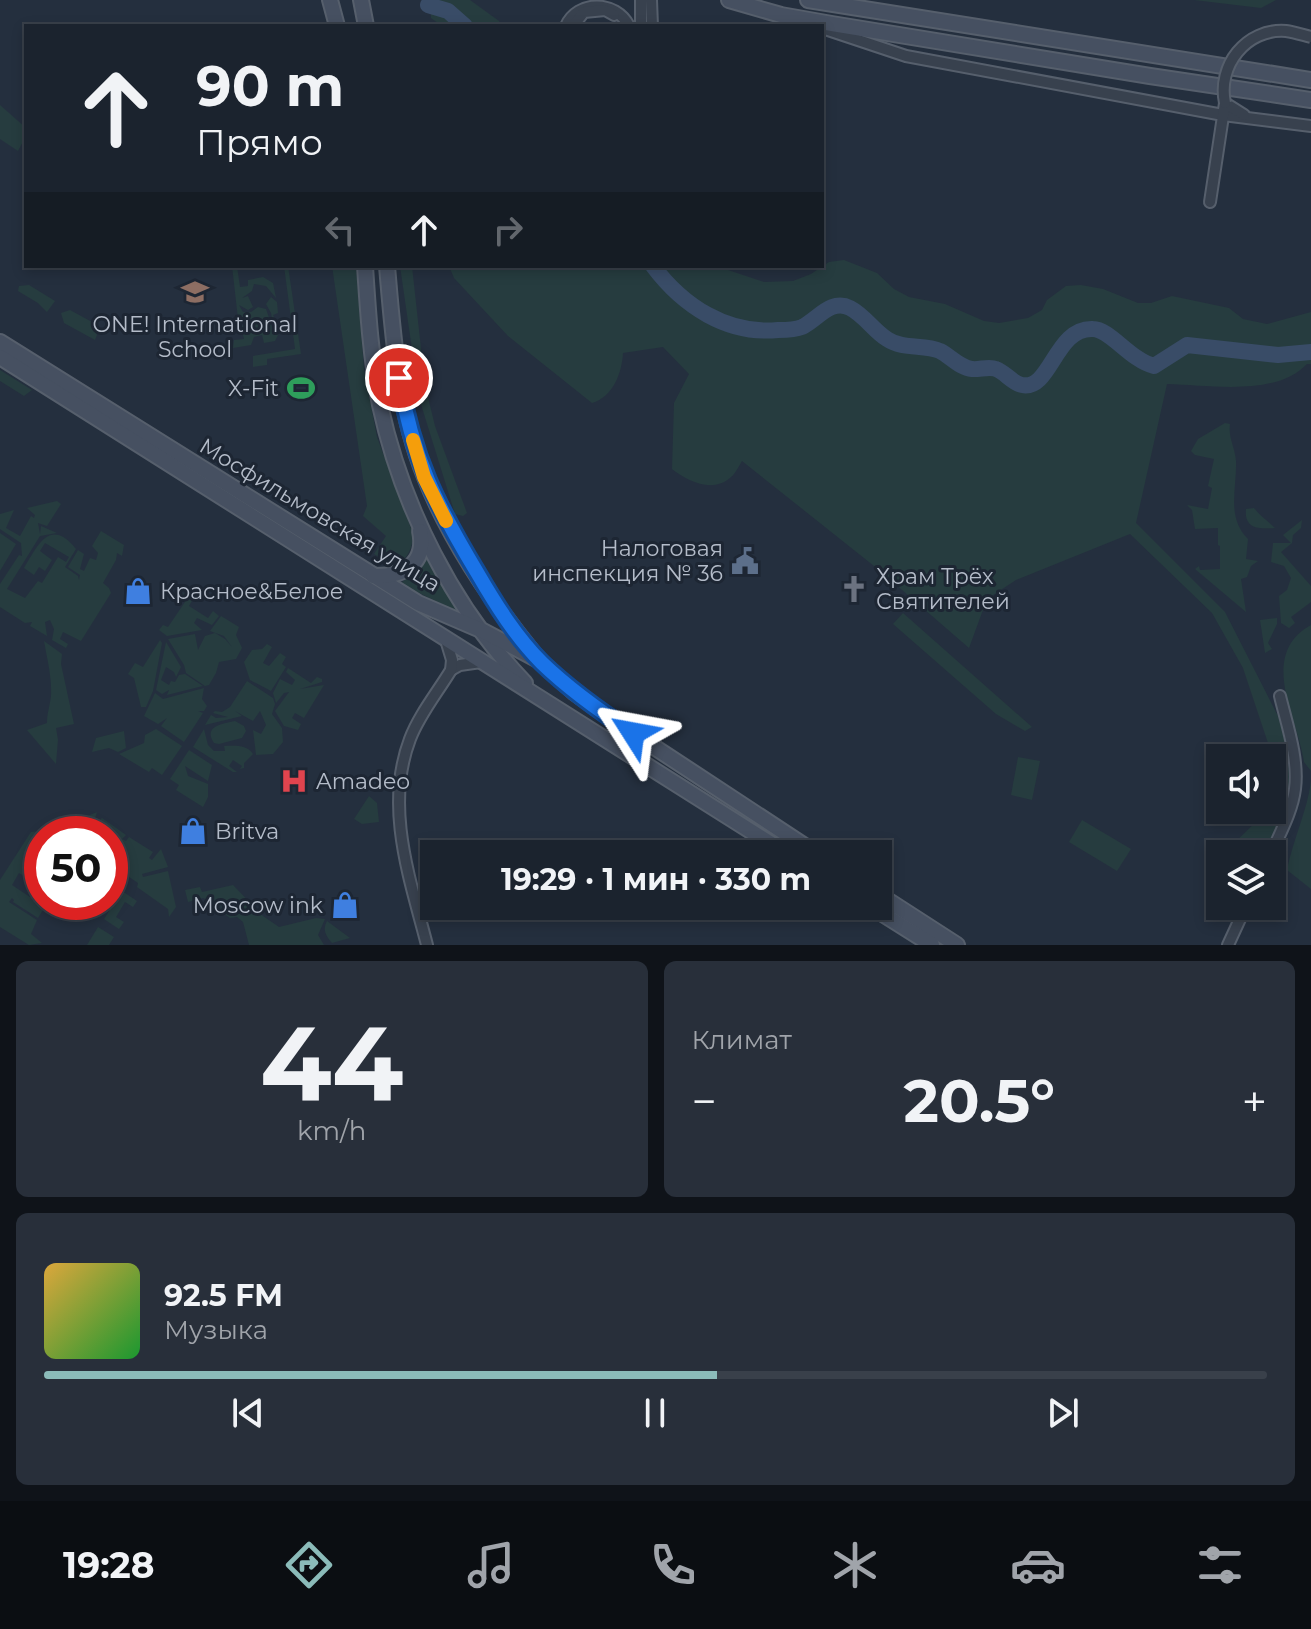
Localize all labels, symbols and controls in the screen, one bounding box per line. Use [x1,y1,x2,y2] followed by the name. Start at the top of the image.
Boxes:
[196,52,344,120] text: 90 m
[64,56,168,160] icon: ahead
[196,120,323,164] text: Прямо
[318,208,362,252] icon: left
[402,208,446,252] icon: ahead
[486,208,530,252] icon: right
[180,277,210,307] school or university icon: ONE! International School
[93,311,297,363] place label: ONE! International School
[365,344,433,412] pin
[377,356,421,400] icon: arrive
[286,373,316,403] sports icon: X-Fit
[228,375,279,402] place label: X-Fit
[195,432,445,598] street label: Мосфильмовская улица
[532,535,723,587] place label: Налоговая инспекция № 36
[730,546,760,576] public building icon: Налоговая инспекция № 36
[876,563,1010,615] place label: Храм Трёх Святителей
[839,574,869,604] church icon: Храм Трёх Святителей
[123,576,153,606] shop icon: Красное&Белое
[160,578,343,605] place label: Красное&Белое
[591,691,675,775] position arrow
[1206,744,1286,920] map controls
[1206,744,1286,824] button: sound
[279,766,309,796] hospital icon: Amadeo
[316,768,410,795] place label: Amadeo
[24,816,128,920] speed limit sign: 50
[178,816,208,846] shop icon: Britva
[215,818,279,845] place label: Britva
[1206,840,1286,920] button: layers
[501,861,811,898] text: 19:29 · 1 мин · 330 m
[330,890,360,920] shop icon: Moscow ink
[193,892,324,919] place label: Moscow ink
[260,999,403,1126] text: 44
[692,1024,792,1056] text: Климат
[904,1064,1055,1137] text: 20.5°
[692,1074,717,1128] text: −
[1242,1074,1267,1128] text: +
[297,1115,366,1147] text: km/h
[164,1277,283,1314] text: 92.5 FM
[164,1314,268,1346] text: Музыка
[226,1391,270,1435] icon: previous
[633,1391,677,1435] icon: pause
[1041,1391,1085,1435] icon: next
[281,1537,337,1593] icon: directions
[463,1537,519,1593] icon: music
[645,1537,701,1593] icon: phone
[827,1537,883,1593] icon: climate
[1010,1537,1066,1593] icon: car
[1192,1537,1248,1593] icon: filters
[63,1543,155,1587] text: 19:28

